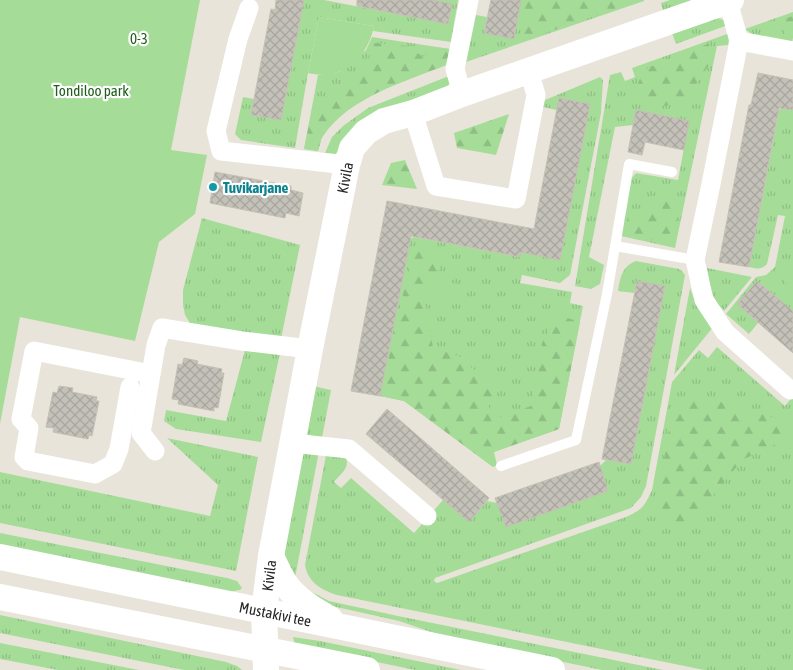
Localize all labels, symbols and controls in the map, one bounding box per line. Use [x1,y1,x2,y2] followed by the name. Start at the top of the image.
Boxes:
[130,30,148,47] park label: 0-3
[53,82,129,99] park label: Tondiloo park
[333,160,356,195] street label: Kivila
[223,179,288,196] place label: Tuvikarjane
[207,181,219,193] marker: Tuvikarjane
[258,559,279,592] street label: Kivila
[238,598,313,629] street label: Mustakivi tee

